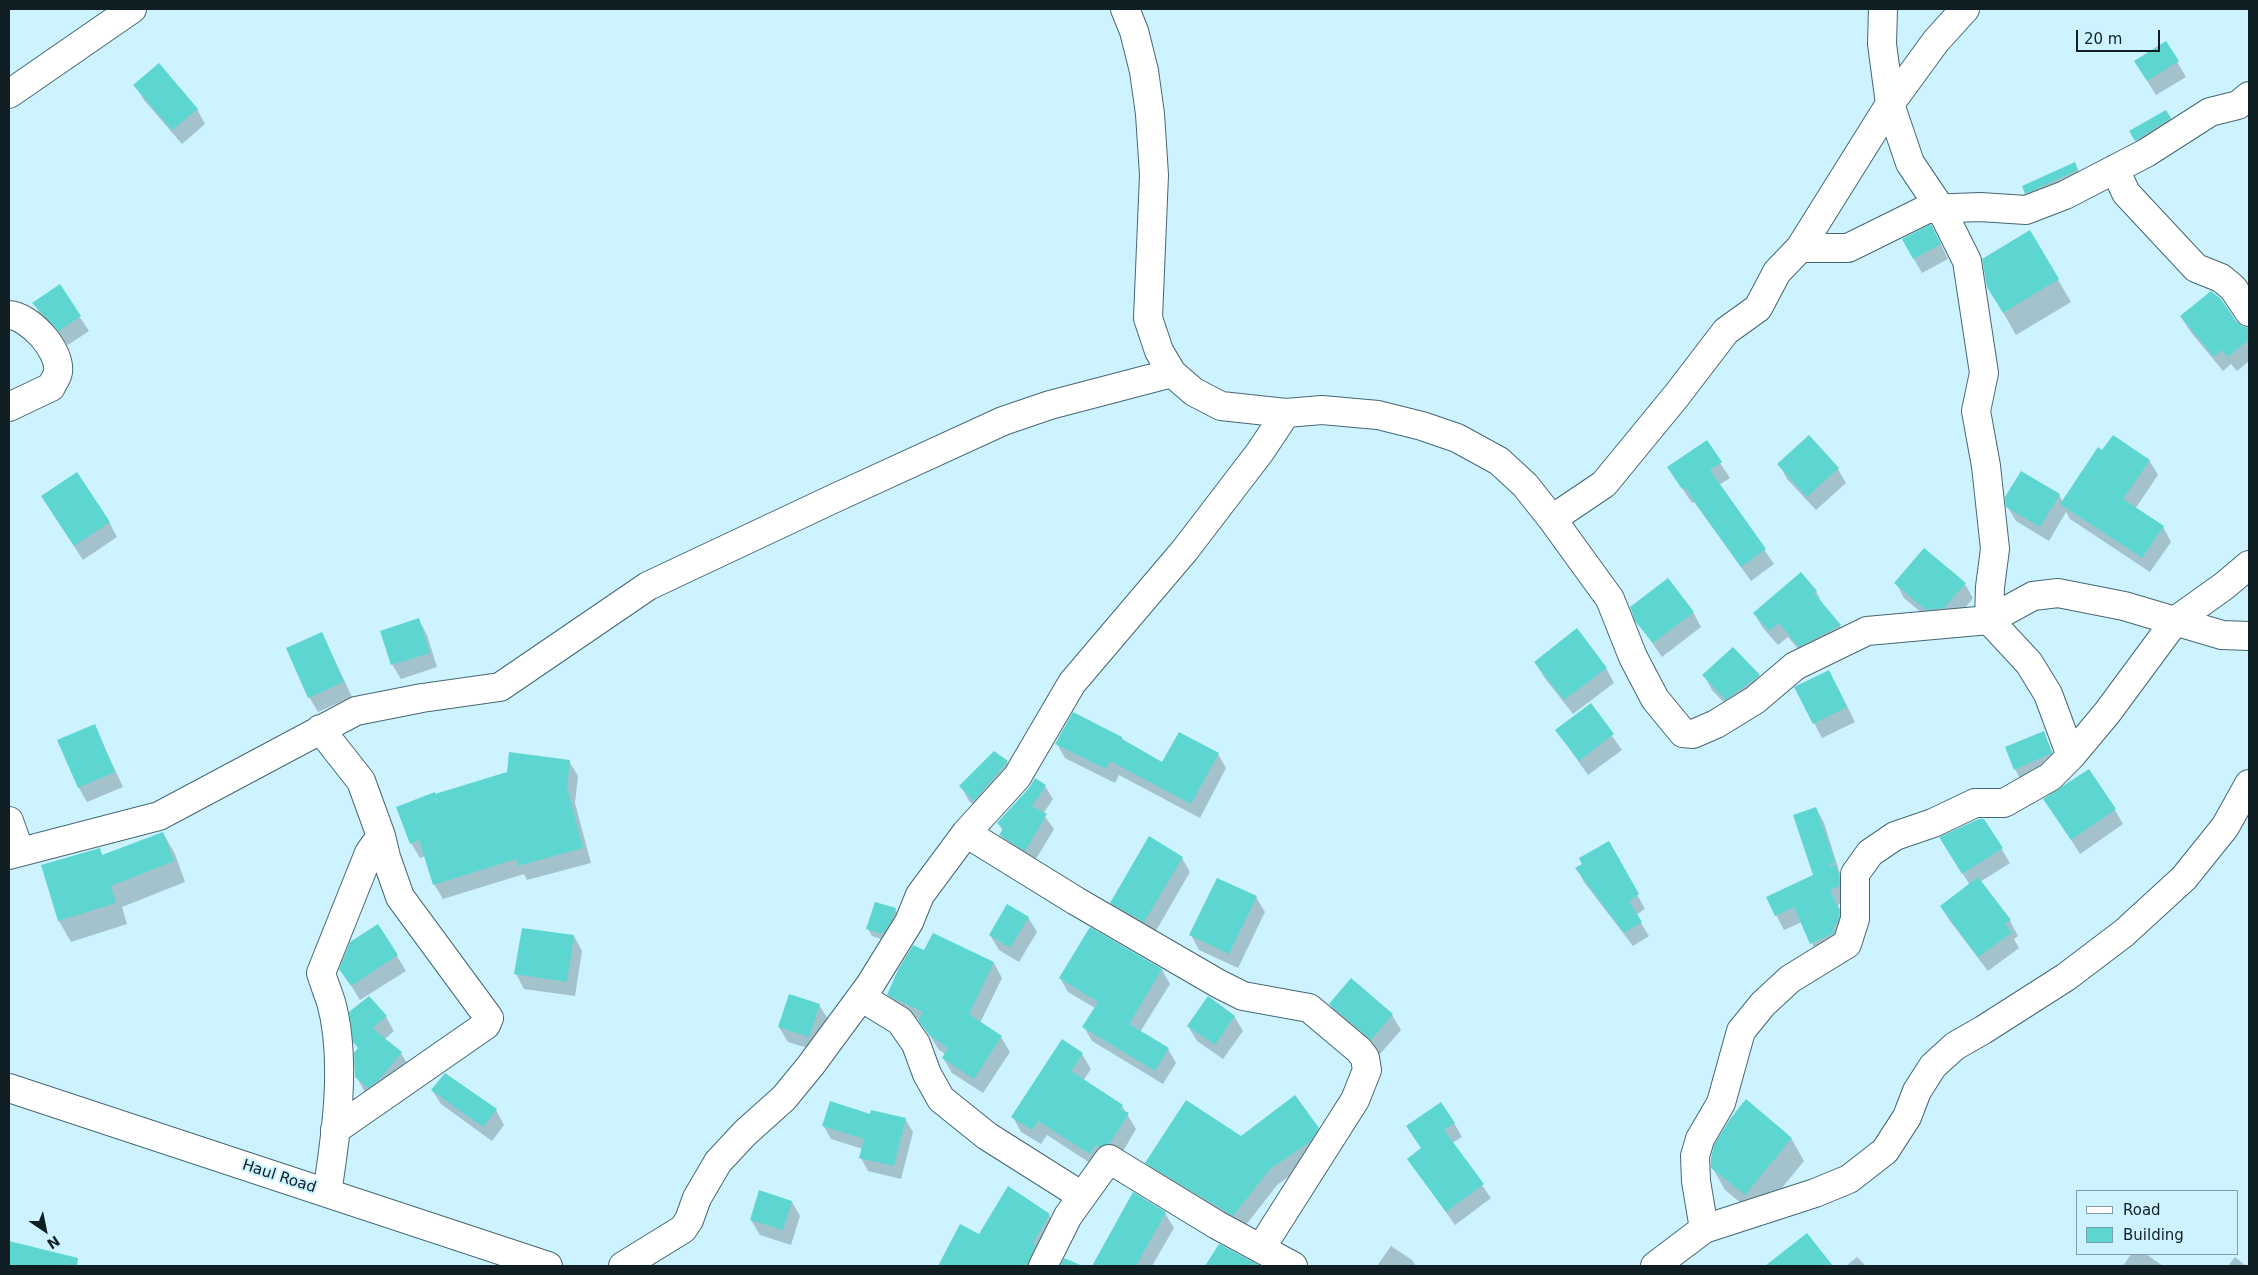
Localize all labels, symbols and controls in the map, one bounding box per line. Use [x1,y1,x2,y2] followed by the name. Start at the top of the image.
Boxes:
[2078,20,2162,52] scale bar
[2084,30,2122,48] text: 20 m
[240,1157,318,1197] street label: Haul Road
[2076,1190,2238,1255] legend
[2123,1201,2161,1219] text: Road
[20,1205,70,1255] north arrow
[2123,1226,2184,1244] text: Building
[44,1233,63,1252] text: N

